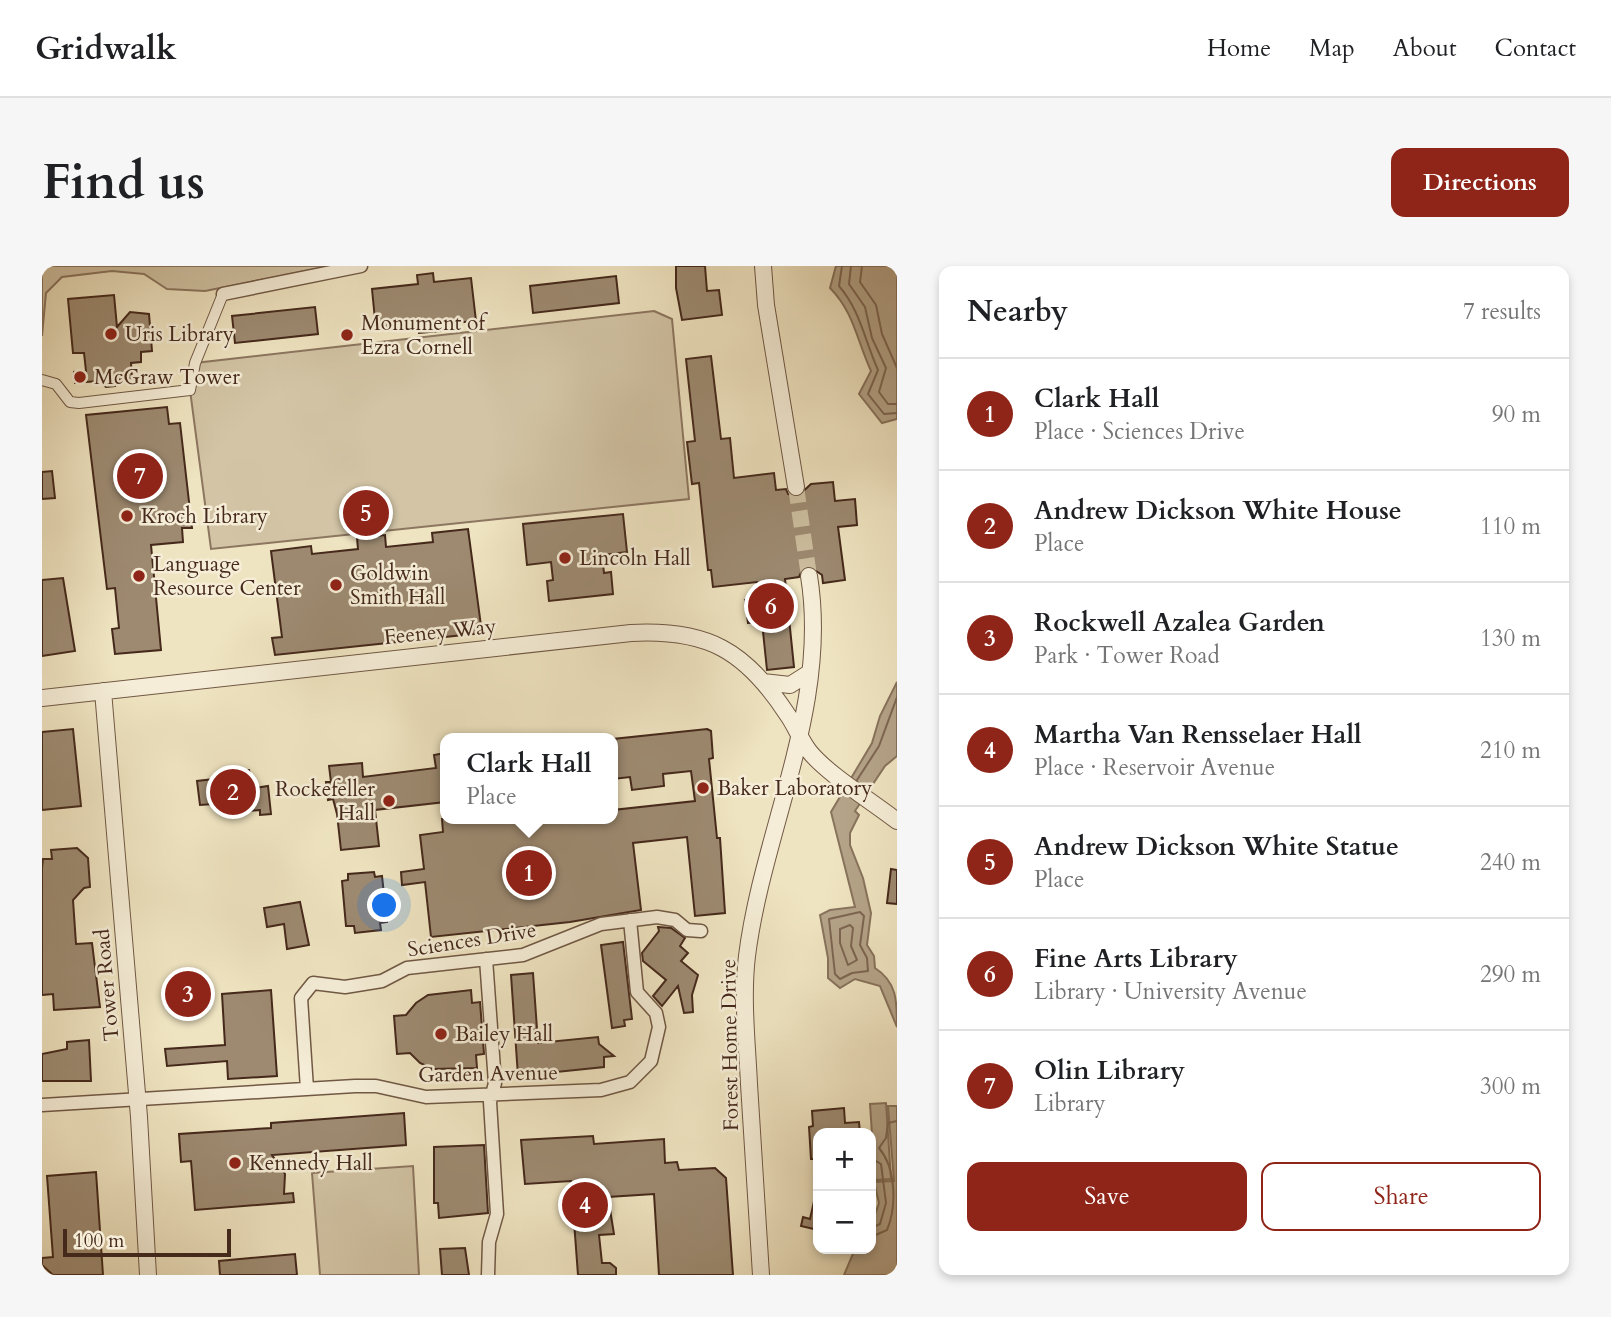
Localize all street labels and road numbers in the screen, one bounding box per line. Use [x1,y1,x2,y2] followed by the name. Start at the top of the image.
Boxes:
[382,612,498,652] street label: Feeney Way
[406,916,538,964] street label: Sciences Drive
[88,928,126,1042] street label: Tower Road
[714,959,746,1131] street label: Forest Home Drive
[418,1058,558,1090] street label: Garden Avenue

